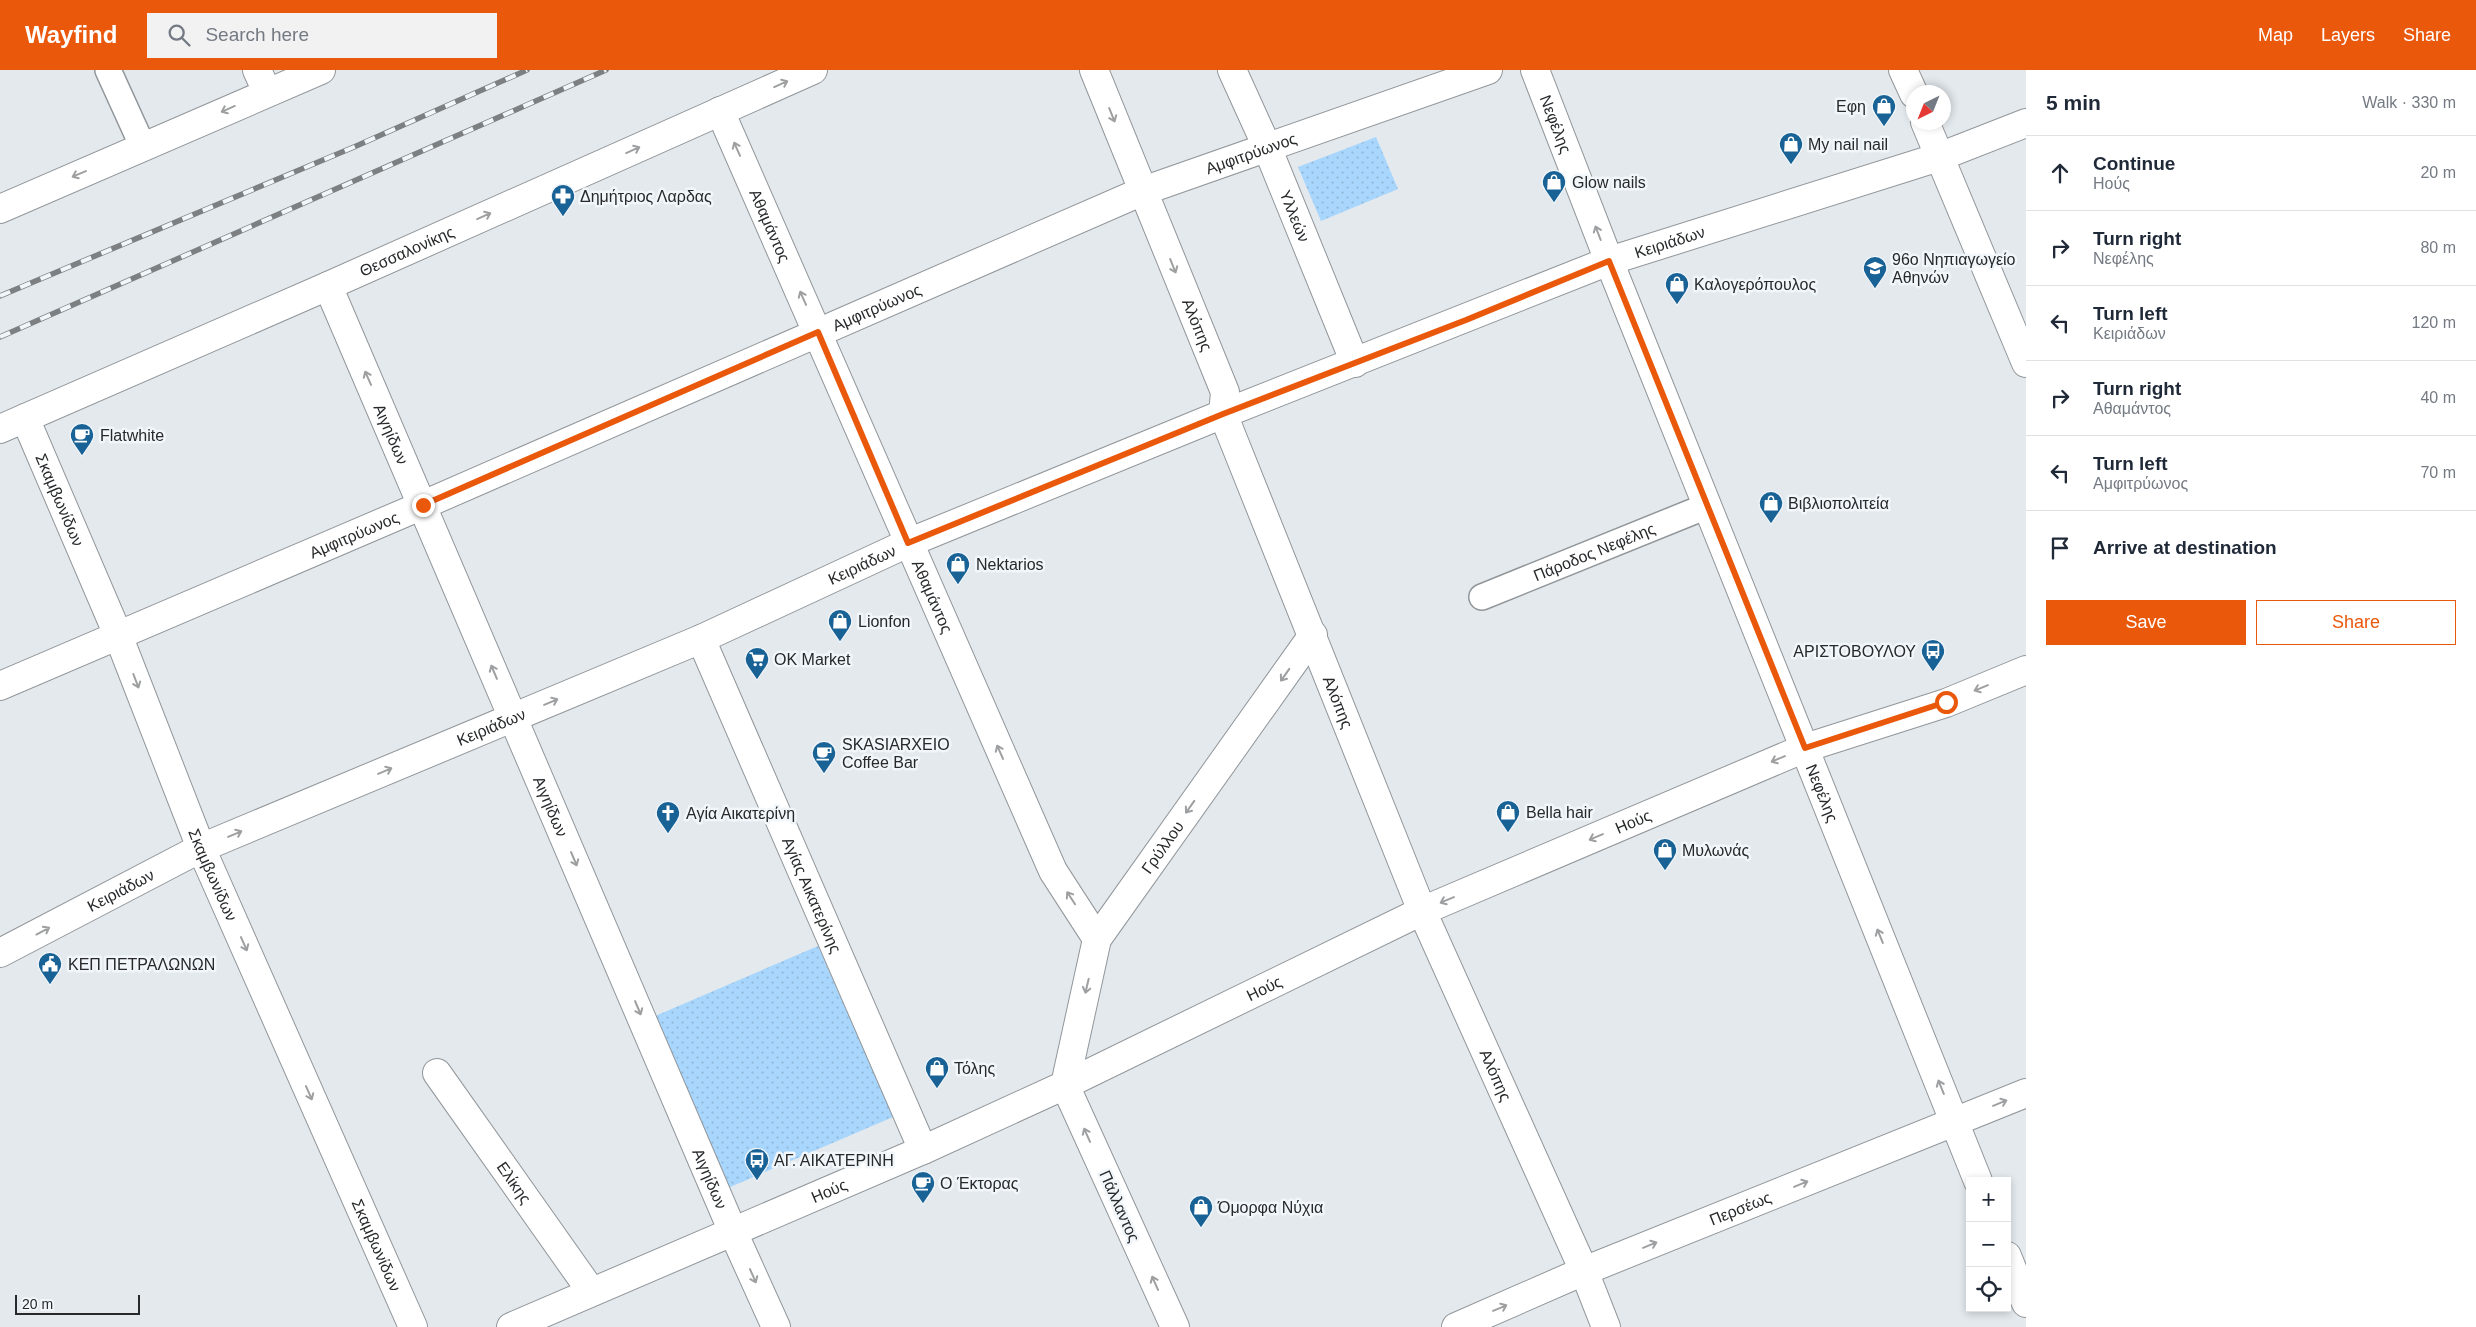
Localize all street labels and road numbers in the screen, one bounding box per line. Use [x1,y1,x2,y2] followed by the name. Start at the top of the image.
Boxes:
[1537,93,1575,156] street label: Νεφέλης
[1203,130,1299,177] street label: Αμφιτρύωνος
[746,187,793,265] street label: Αθαμάντος
[1276,188,1313,244] street label: Υλλεών
[357,223,457,280] street label: Θεσσαλονίκης
[1633,223,1707,261] street label: Κειριάδων
[830,281,924,334] street label: Αμφιτρύωνος
[1179,296,1215,354] street label: Αλόπης
[370,401,411,467] street label: Αιγηίδων
[32,451,87,549] street label: Σκαμβωνίδων
[307,508,401,562] street label: Αμφιτρύωνος
[1531,520,1658,584] street label: Πάροδος Νεφέλης
[826,542,899,588] street label: Κειριάδων
[909,558,956,636] street label: Αθαμάντος
[1320,674,1356,731] street label: Αλόπης
[454,705,528,749] street label: Κειριάδων
[1803,762,1841,825] street label: Νεφέλης
[530,774,571,839] street label: Αιγηίδων
[1613,807,1654,837] street label: Ηούς
[1138,818,1187,877] street label: Γρύλλου
[185,826,240,924] street label: Σκαμβωνίδων
[779,835,844,956] street label: Αγίας Αικατερίνης
[85,866,157,915] street label: Κειριάδων
[1244,973,1285,1004] street label: Ηούς
[1476,1047,1514,1104] street label: Αλόπης
[689,1146,730,1212] street label: Αιγηίδων
[493,1159,535,1207] street label: Ελίκης
[1096,1168,1143,1245] street label: Πάλλαντος
[809,1176,850,1206] street label: Ηούς
[1707,1188,1774,1229] street label: Περσέως
[349,1197,404,1294] street label: Σκαμβωνίδων

